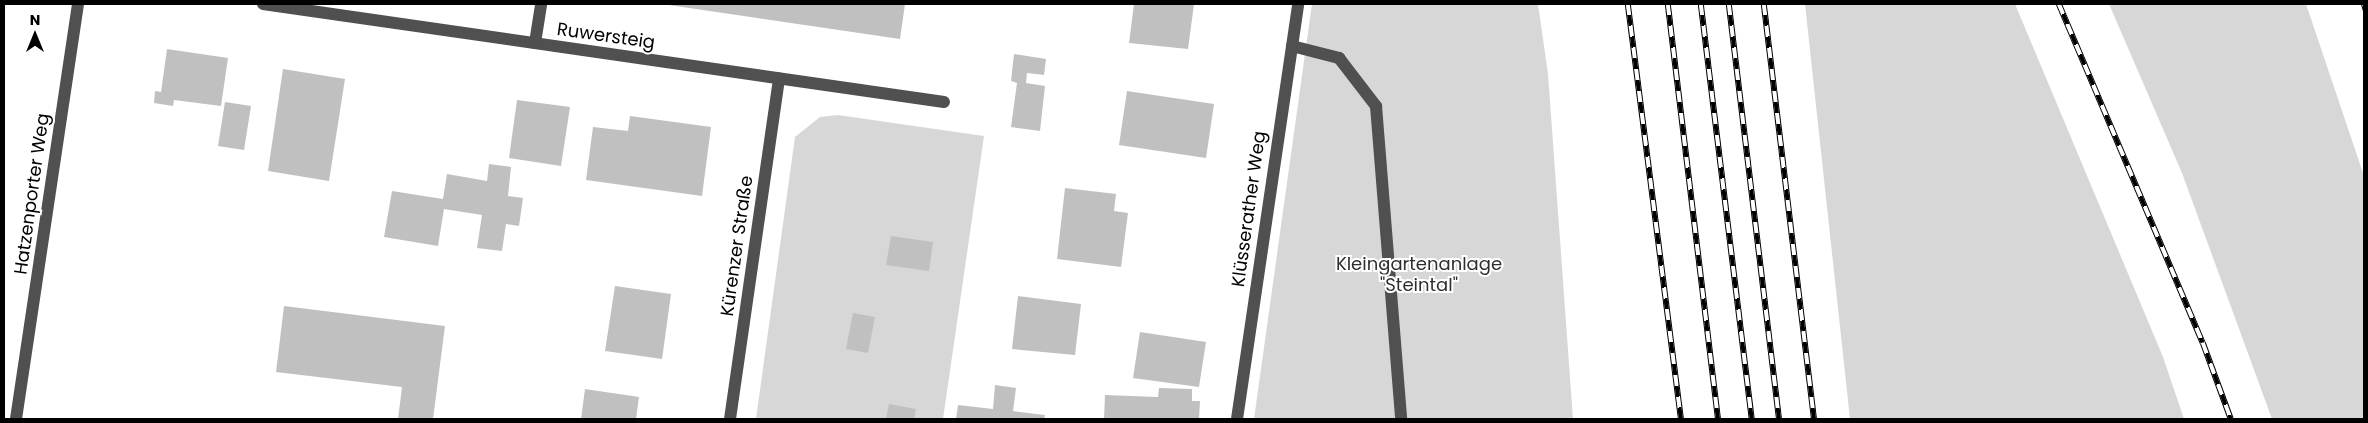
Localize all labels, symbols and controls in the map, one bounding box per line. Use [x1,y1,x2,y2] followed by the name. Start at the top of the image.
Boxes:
[10,10,60,60] north arrow
[30,10,40,30] text: N
[556,18,656,54] street label: Ruwersteig
[10,112,54,276] street label: Hatzenporter Weg
[1227,130,1271,288] street label: Klüsserather Weg
[716,174,758,318] street label: Kürenzer Straße
[1336,254,1502,296] park label: Kleingartenanlage "Steintal"

